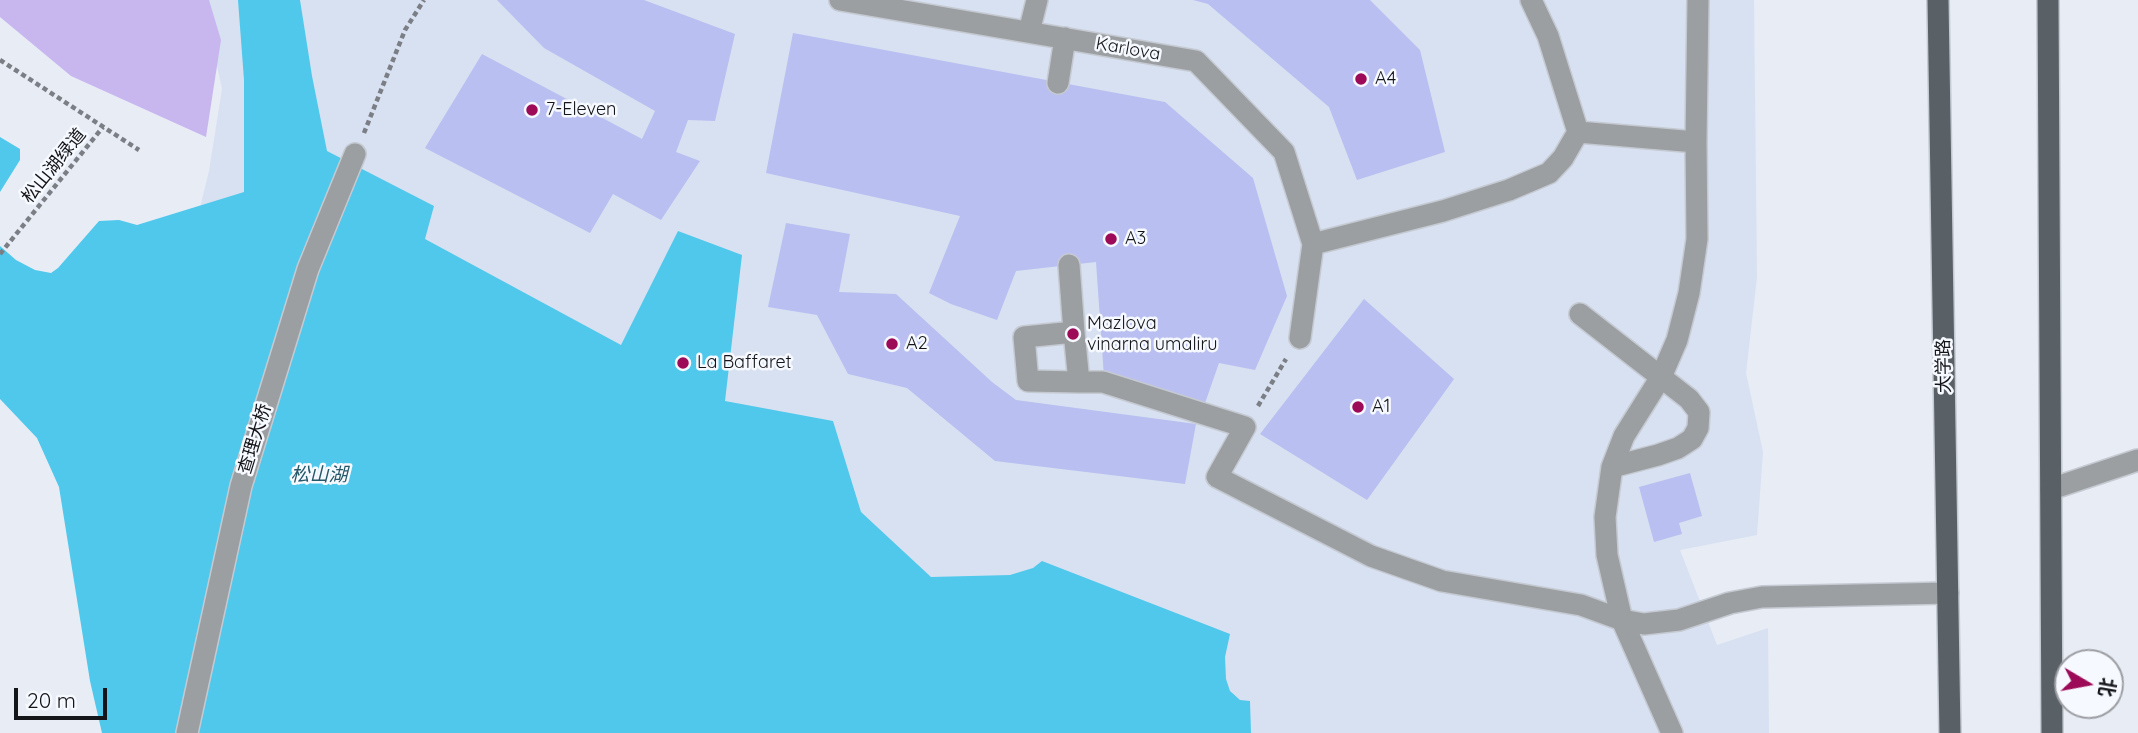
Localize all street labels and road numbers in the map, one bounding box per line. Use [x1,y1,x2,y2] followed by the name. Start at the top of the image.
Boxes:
[1094,33,1162,65] street label: Karlova
[17,124,91,208] street label: 松山湖绿道
[1933,339,1955,393] street label: 大学路
[234,401,276,477] street label: 查理大桥

